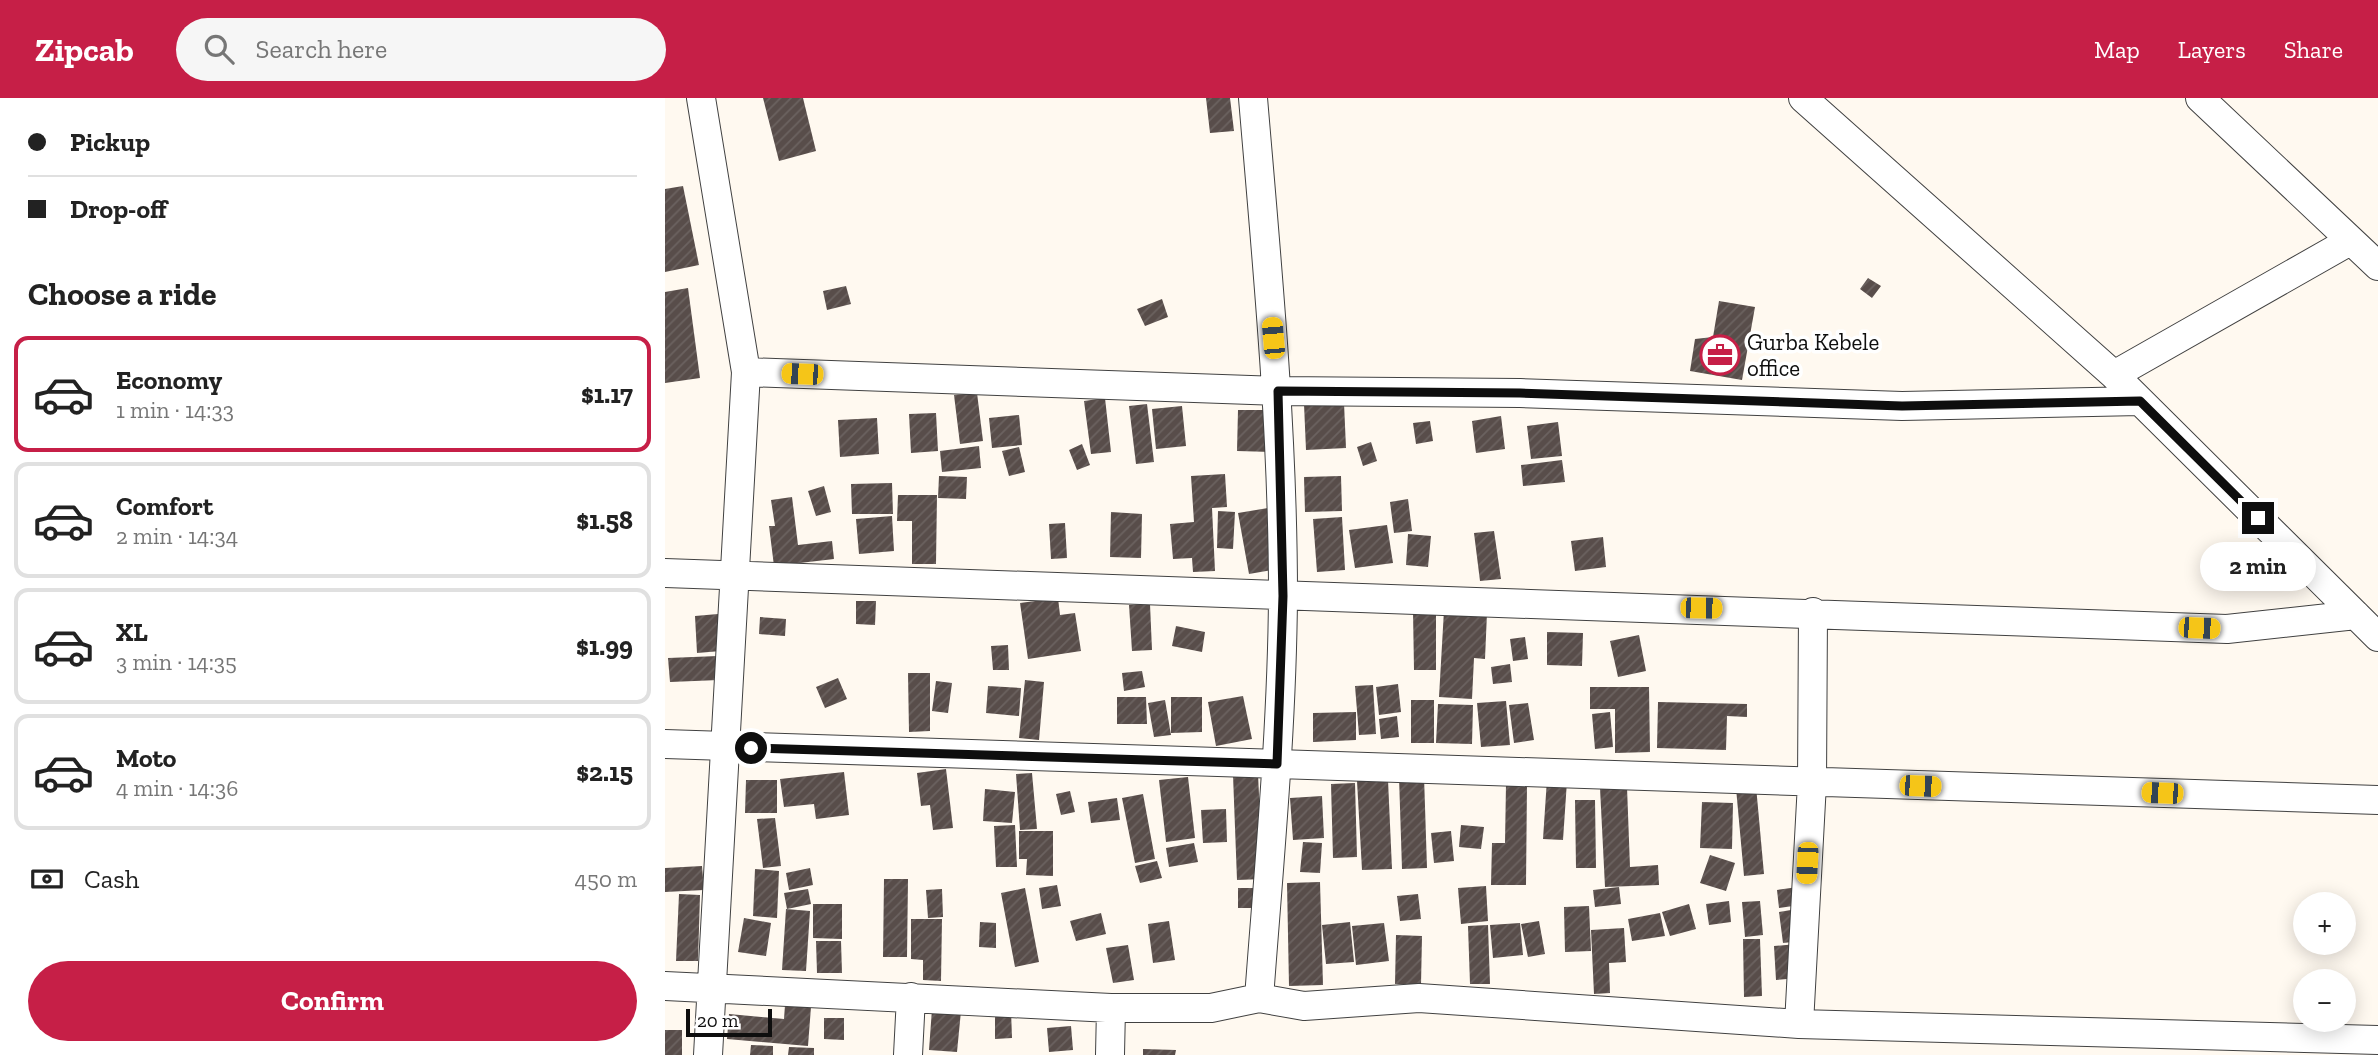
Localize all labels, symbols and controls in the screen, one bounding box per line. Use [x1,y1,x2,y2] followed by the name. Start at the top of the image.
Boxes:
[176,18,666,81] search box
[35,30,134,69] text: Zipcab
[200,30,238,68] icon: search
[256,33,387,65] text: Search here
[2094,35,2140,64] text: Map
[2178,35,2246,64] text: Layers
[2284,35,2343,64] text: Share
[70,126,150,158] text: Pickup
[70,193,167,225] text: Drop-off
[28,275,216,313] text: Choose a ride
[1261,316,1286,360] car
[1747,328,1879,382] place label: Gurba Kebele office
[1699,334,1741,376] office icon: Gurba Kebele office
[32,363,95,426] icon: car
[781,363,824,385] car
[116,364,222,396] text: Economy
[581,378,633,410] text: $1.17
[116,396,234,424] text: 1 min · 14:33
[32,489,95,552] icon: car
[116,490,213,522] text: Comfort
[2242,502,2274,534] route end
[576,504,633,536] text: $1.58
[116,522,238,550] text: 2 min · 14:34
[2200,542,2316,592] callout: 2 min
[2229,552,2287,580] text: 2 min
[1680,597,1723,619] car
[32,615,95,678] icon: car
[116,616,148,648] text: XL
[2178,617,2221,639] car
[576,630,633,662] text: $1.99
[116,648,237,676] text: 3 min · 14:35
[735,732,767,764] route start
[32,741,95,804] icon: car
[116,742,176,774] text: Moto
[576,756,633,788] text: $2.15
[116,774,238,802] text: 4 min · 14:36
[1899,775,1942,797] car
[2141,782,2184,804] car
[1796,841,1819,885] car
[28,860,66,898] icon: cash
[84,863,139,895] text: Cash
[575,865,637,893] text: 450 m
[2293,892,2356,1032] map controls
[2293,892,2356,955] button: +
[28,961,637,1041] button: Confirm
[2293,969,2356,1032] button: −
[686,1006,772,1038] scale bar
[697,1009,738,1032] text: 20 m

